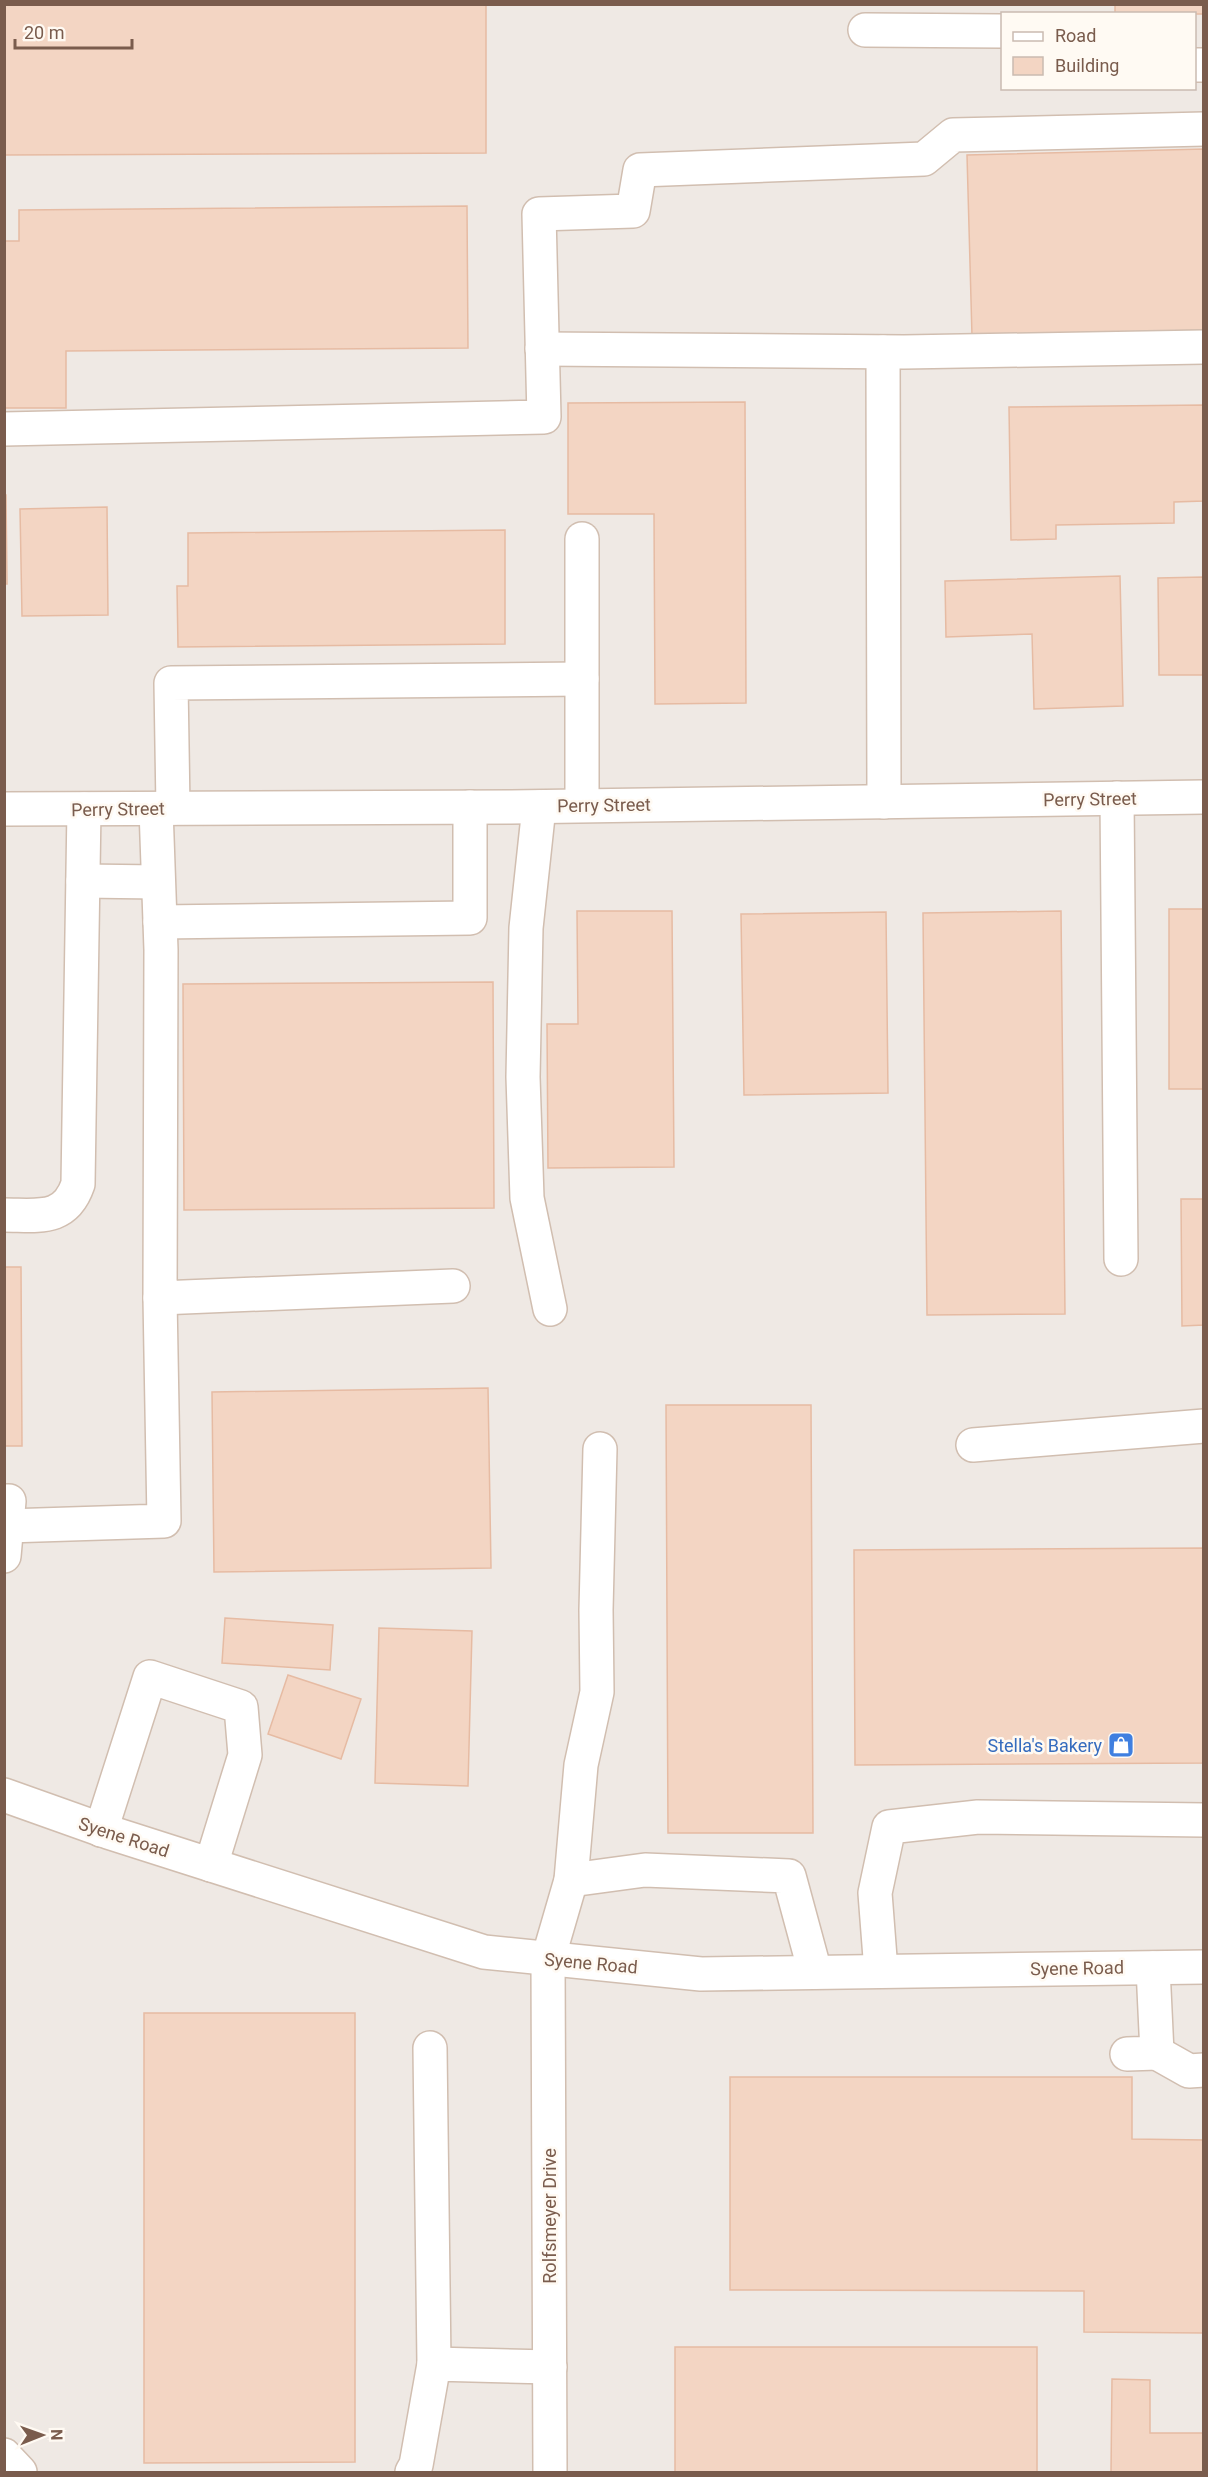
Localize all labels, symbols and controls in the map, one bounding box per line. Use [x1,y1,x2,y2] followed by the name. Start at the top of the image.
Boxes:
[15,12,132,50] scale bar
[1001,12,1196,90] legend
[24,22,64,43] text: 20 m
[1055,25,1096,46] text: Road
[1055,55,1119,76] text: Building
[1043,788,1137,810] street label: Perry Street
[557,794,651,816] street label: Perry Street
[71,798,165,820] street label: Perry Street
[1106,1730,1136,1760] shop icon: Stella's Bakery
[987,1735,1102,1756] place label: Stella's Bakery
[76,1813,172,1861] street label: Syene Road
[543,1948,639,1978] street label: Syene Road
[1030,1957,1124,1979] street label: Syene Road
[539,2148,560,2284] street label: Rolfsmeyer Drive
[12,2405,72,2465] north arrow
[47,2429,66,2441] text: N

